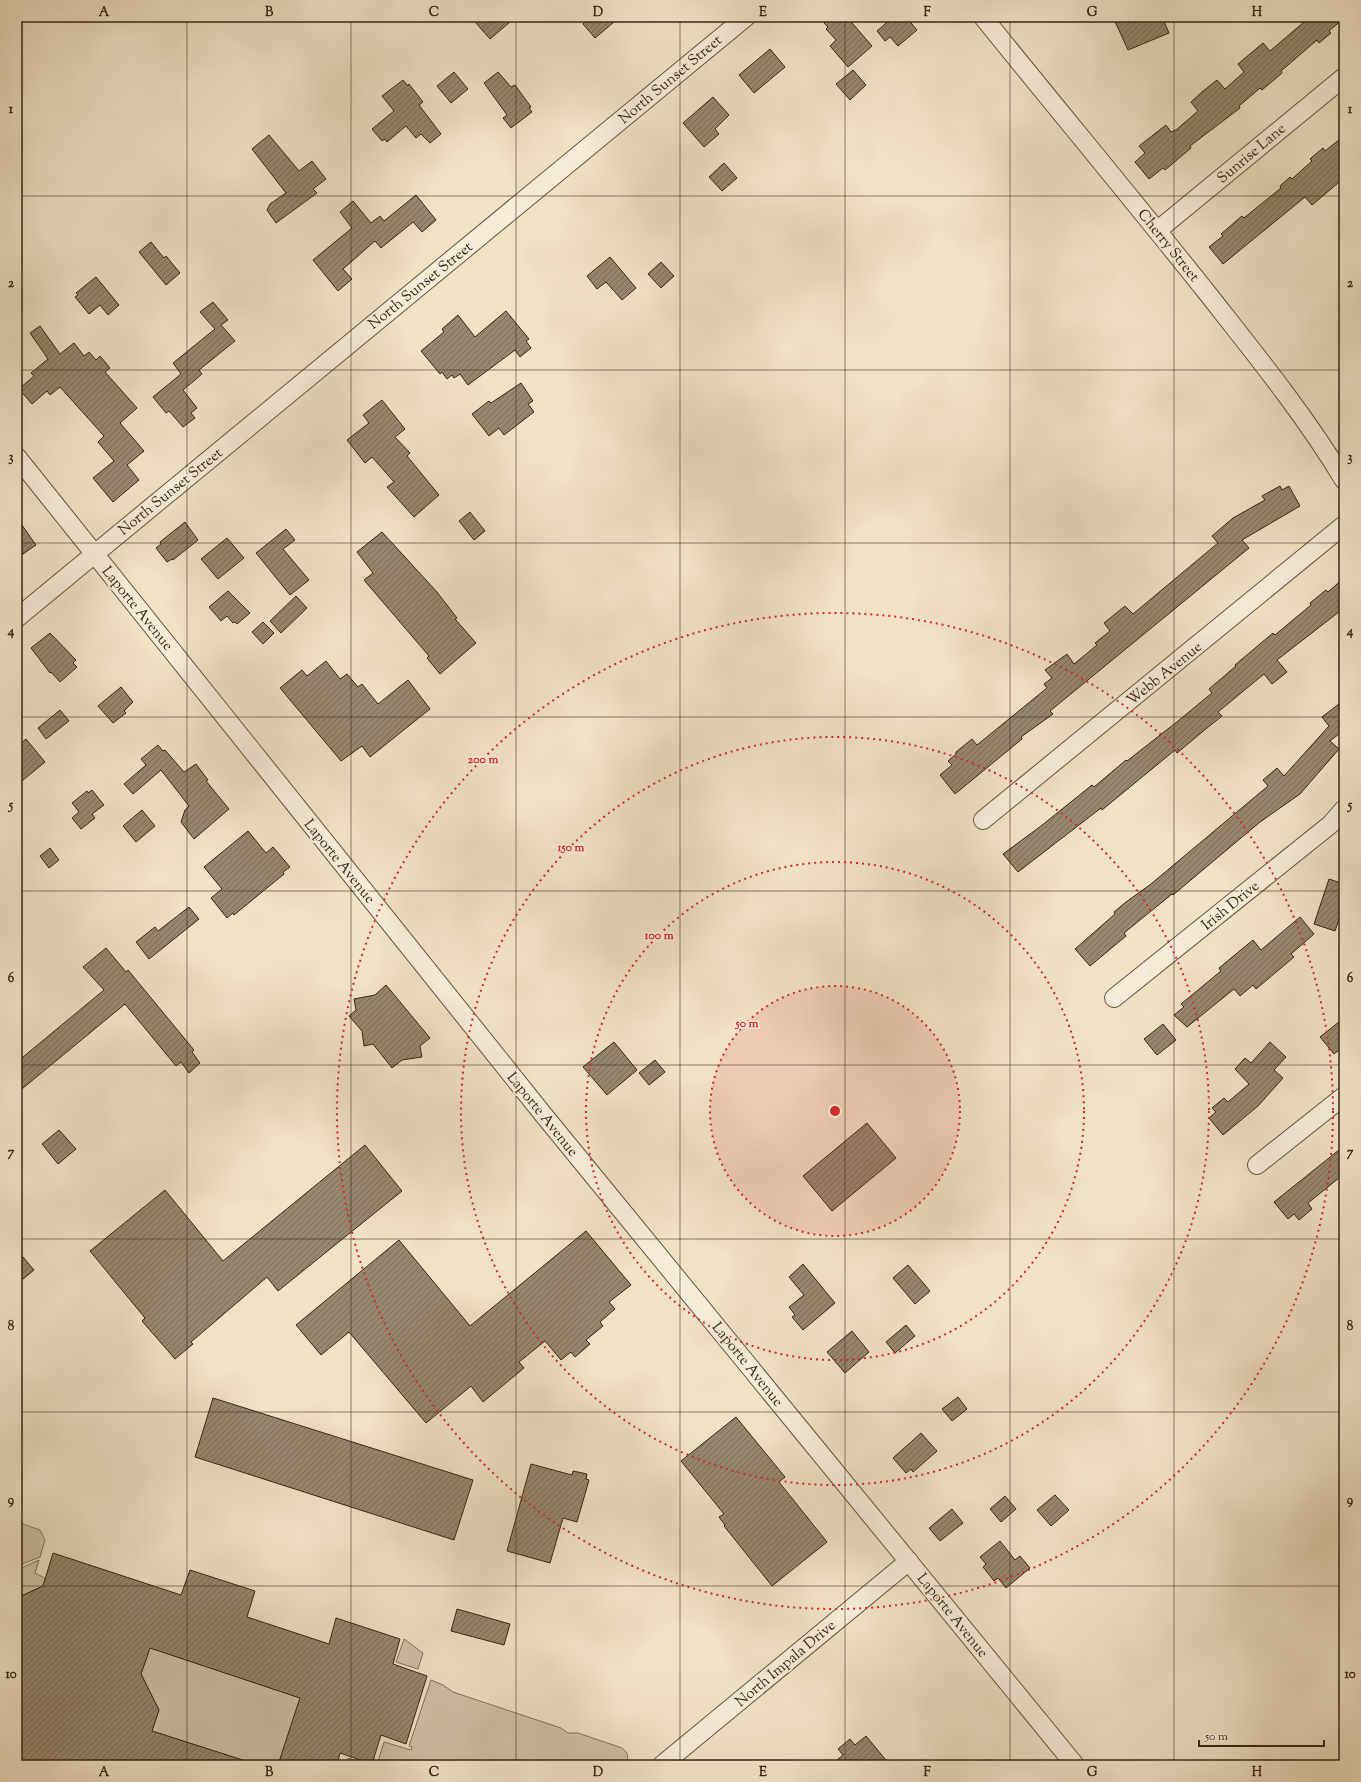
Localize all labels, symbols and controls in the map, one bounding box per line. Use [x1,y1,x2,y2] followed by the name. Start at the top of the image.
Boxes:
[99,4,110,22] text: A
[265,4,274,22] text: B
[429,4,439,22] text: C
[593,4,603,22] text: D
[759,4,767,22] text: E
[923,4,931,22] text: F
[1087,4,1098,22] text: G
[1252,4,1263,22] text: H
[615,31,727,130] street label: North Sunset Street
[9,101,14,119] text: 1
[1348,101,1353,119] text: 1
[1213,119,1291,189] street label: Sunrise Lane
[1132,205,1204,287] street label: Cherry Street
[364,237,478,335] street label: North Sunset Street
[8,275,15,293] text: 2
[1347,275,1354,293] text: 2
[114,443,228,541] street label: North Sunset Street
[8,449,14,467] text: 3
[1347,449,1353,467] text: 3
[96,562,178,656] street label: Laporte Avenue
[7,623,15,641] text: 4
[1346,623,1354,641] text: 4
[1123,637,1207,711] street label: Webb Avenue
[468,751,498,769] text: 200 m
[8,797,14,815] text: 5
[1347,797,1353,815] text: 5
[298,815,380,909] street label: Laporte Avenue
[556,839,585,857] text: 150 m
[1198,876,1264,936] street label: Irish Drive
[643,927,674,945] text: 100 m
[8,970,15,988] text: 6
[1347,970,1354,988] text: 6
[735,1015,759,1033] text: 50 m
[501,1068,583,1162] street label: Laporte Avenue
[828,1104,842,1118] centre of rings
[8,1144,15,1162] text: 7
[1347,1144,1354,1162] text: 7
[8,1318,15,1336] text: 8
[706,1318,788,1412] street label: Laporte Avenue
[1347,1318,1354,1336] text: 8
[8,1492,15,1510] text: 9
[1347,1492,1354,1510] text: 9
[911,1569,993,1663] street label: Laporte Avenue
[731,1616,841,1713] street label: North Impala Drive
[5,1666,17,1684] text: 10
[1344,1666,1356,1684] text: 10
[1199,1722,1324,1748] scale bar
[1204,1728,1228,1746] text: 50 m
[99,1764,110,1782] text: A
[265,1764,274,1782] text: B
[429,1764,439,1782] text: C
[593,1764,603,1782] text: D
[759,1764,767,1782] text: E
[923,1764,931,1782] text: F
[1087,1764,1098,1782] text: G
[1252,1764,1263,1782] text: H

